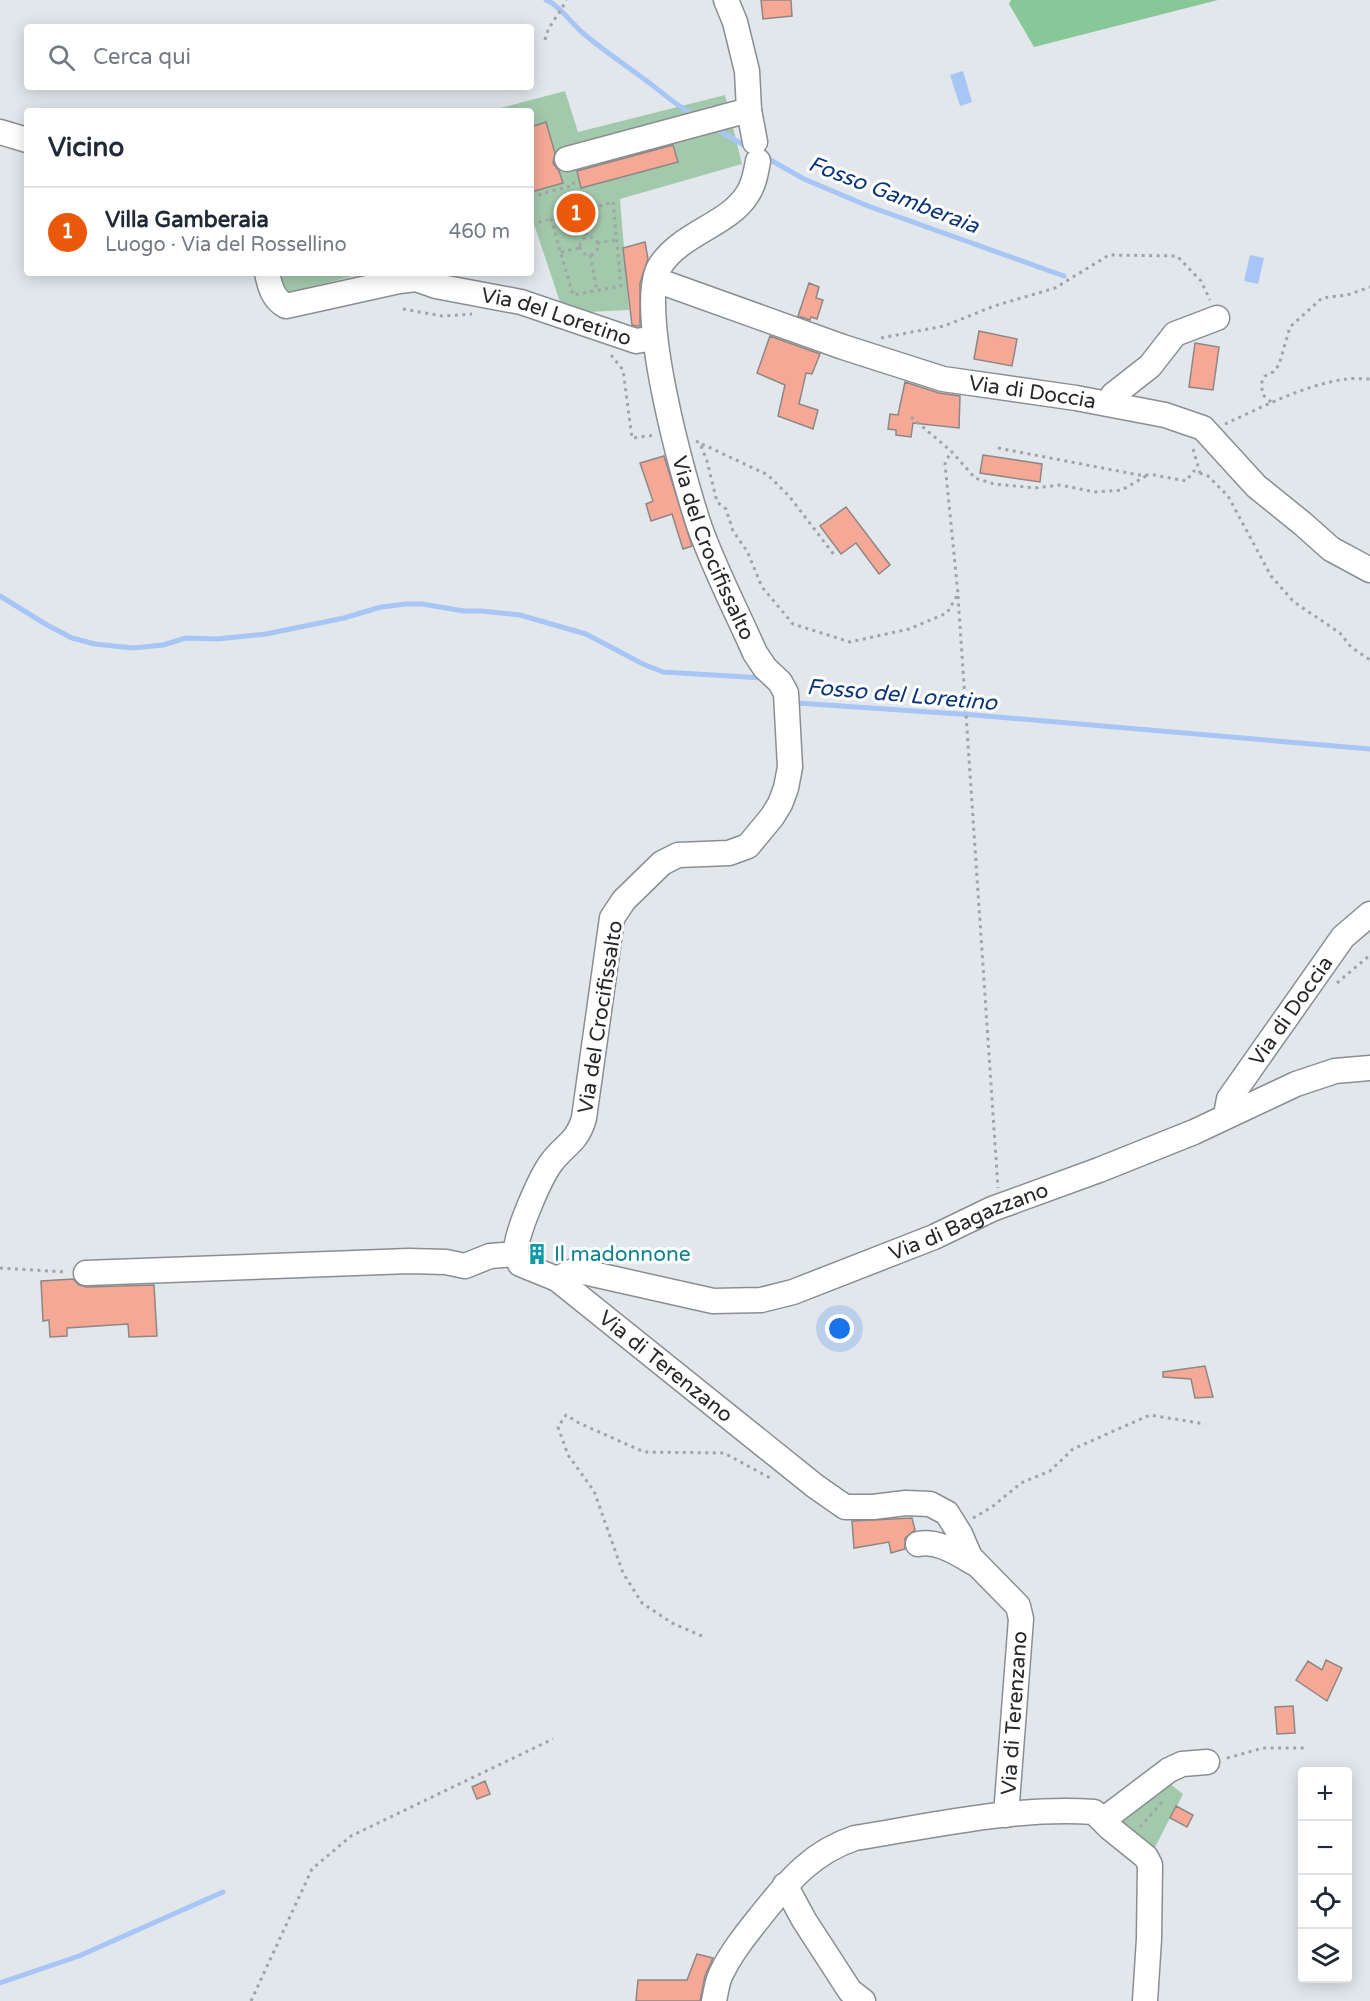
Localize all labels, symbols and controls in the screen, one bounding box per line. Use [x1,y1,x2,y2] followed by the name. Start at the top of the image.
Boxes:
[24,24,534,90] search box
[45,41,78,74] icon: search
[93,44,191,70] text: Cerca qui
[48,132,124,163] text: Vicino
[805,150,983,240] water label: Fosso Gamberaia
[556,190,596,236] pin: 1
[105,207,269,233] text: Villa Gamberaia
[61,220,74,244] text: 1
[449,220,510,244] text: 460 m
[105,233,347,257] text: Luogo · Via del Rossellino
[479,283,635,352] street label: Via del Loretino
[967,371,1098,415] street label: Via di Doccia
[666,453,759,644] street label: Via del Crocifissalto
[806,674,1000,716] water label: Fosso del Loretino
[573,919,628,1115] street label: Via del Crocifissalto
[1244,952,1339,1071] street label: Via di Doccia
[886,1178,1052,1266] street label: Via di Bagazzano
[525,1242,549,1266] building icon: Il madonnone
[554,1242,691,1267] place label: Il madonnone
[594,1306,738,1428] street label: Via di Terenzano
[825,1314,854,1343] your location
[996,1630,1033,1796] street label: Via di Terenzano
[1298,1767,1352,1983] map controls
[1298,1767,1352,1821] button: +
[1298,1821,1352,1875] button: −
[1298,1875,1352,1929] button: locate
[1298,1929,1352,1983] button: layers

